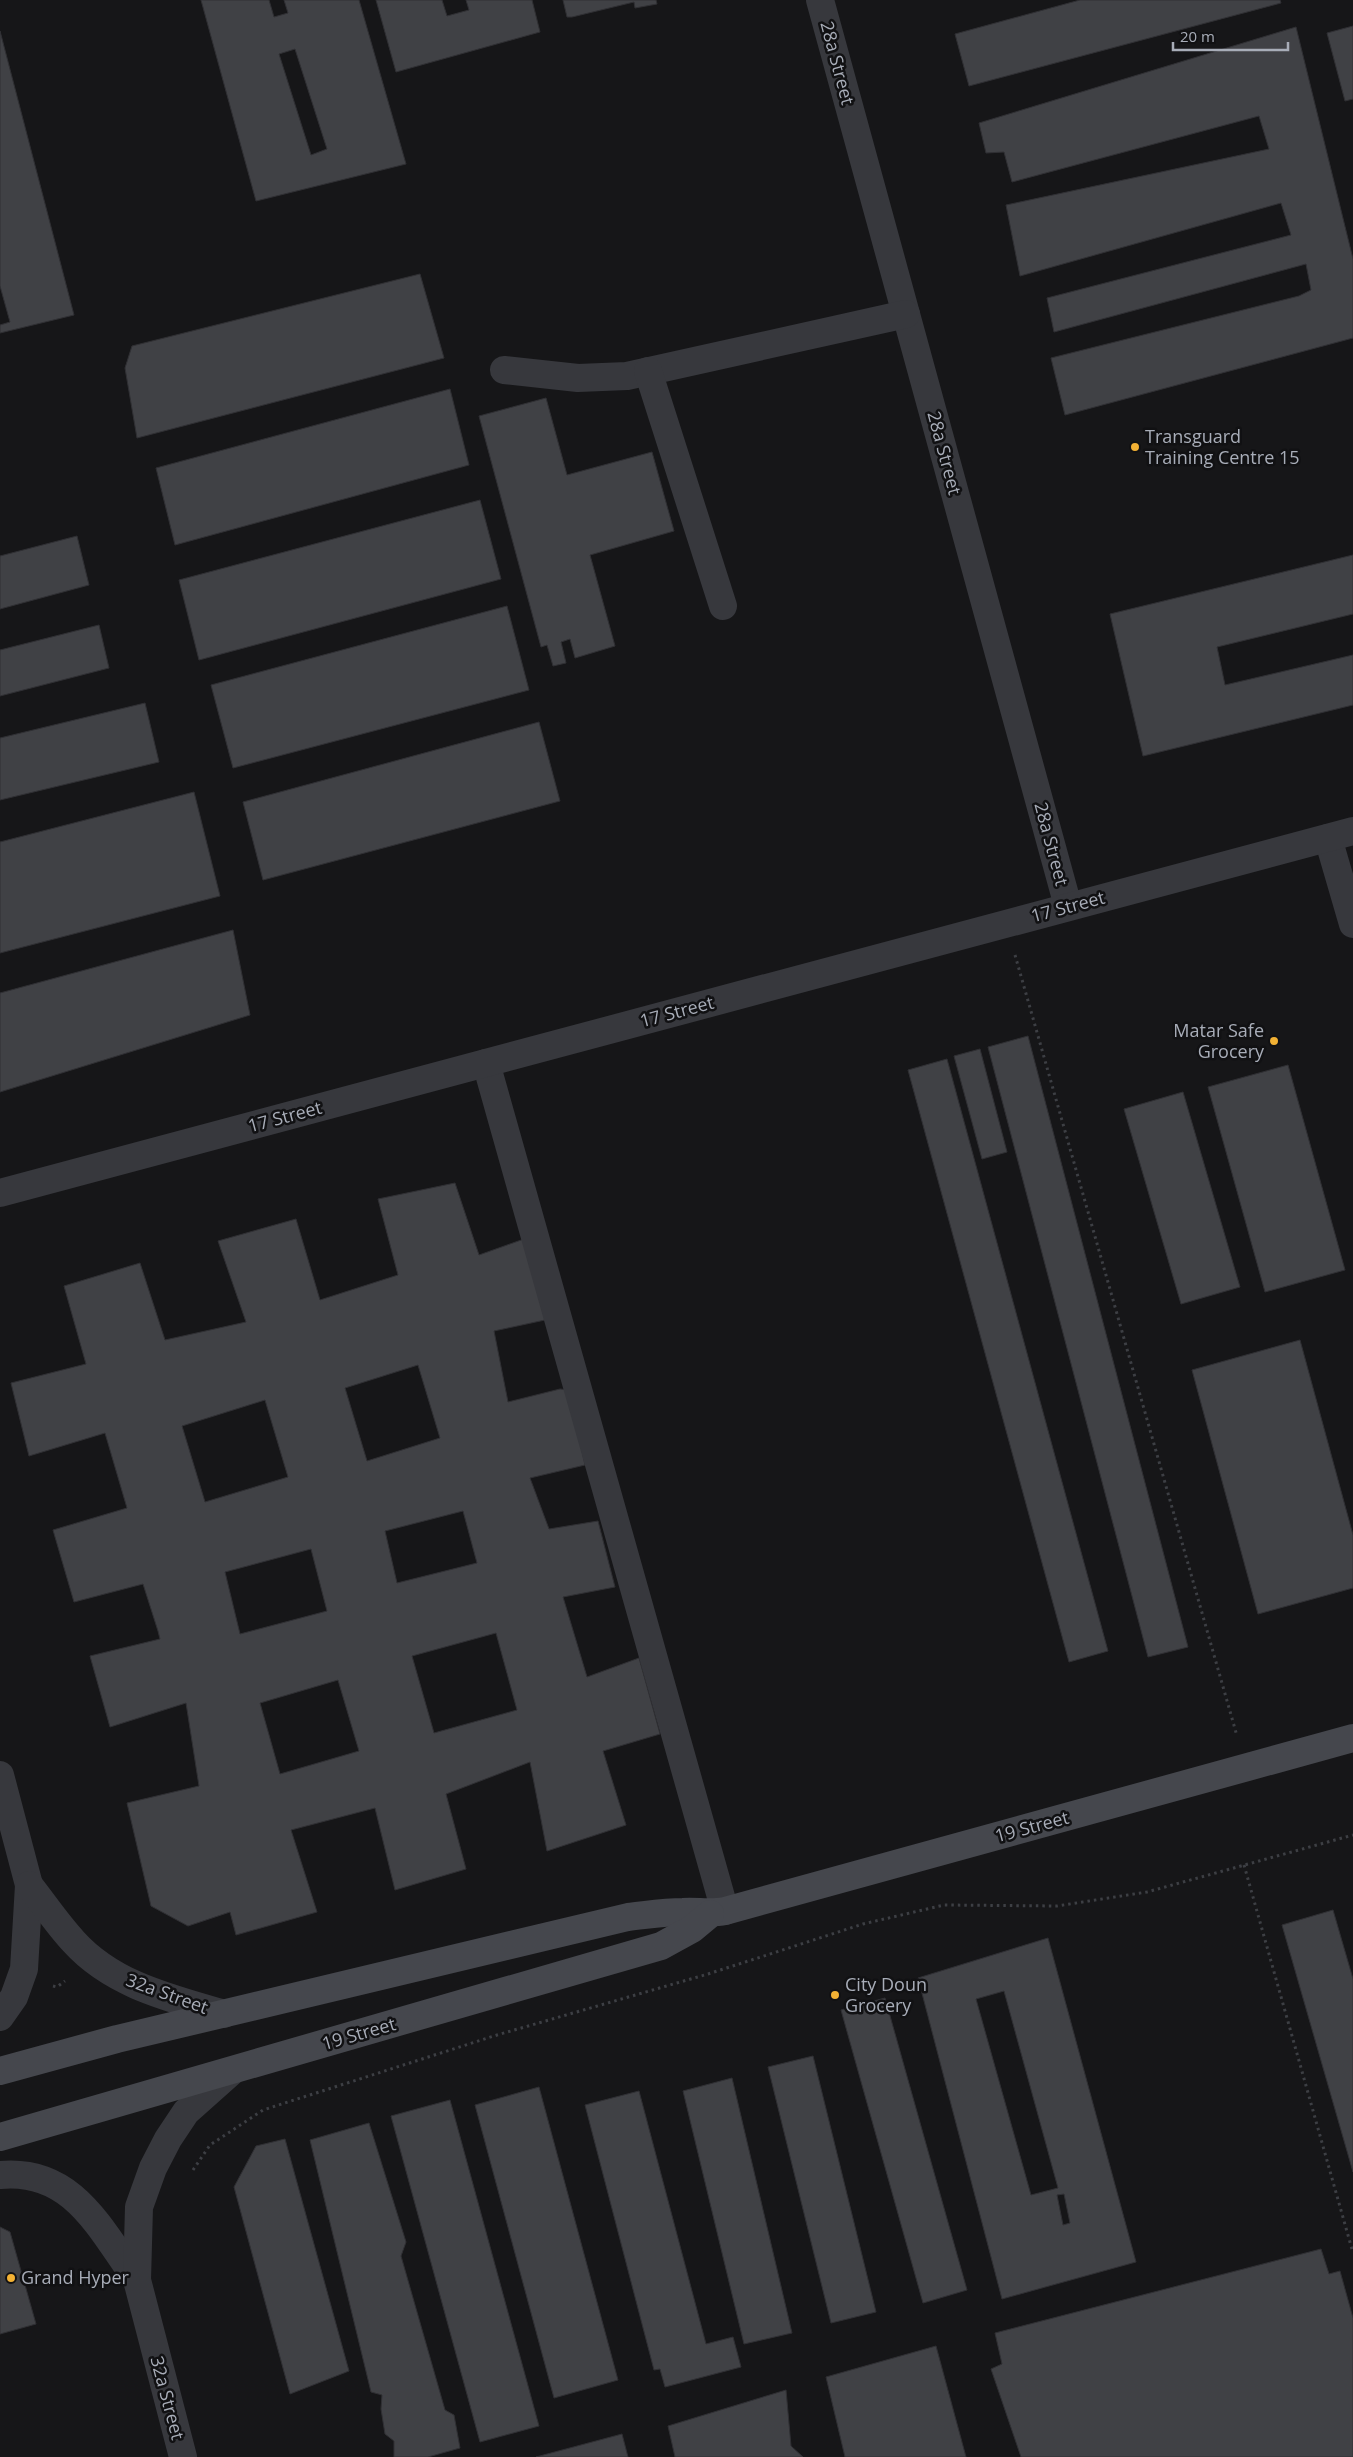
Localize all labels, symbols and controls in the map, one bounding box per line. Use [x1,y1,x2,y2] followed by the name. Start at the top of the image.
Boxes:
[815,18,861,107] street label: 28a Street
[1173,20,1288,52] scale bar
[1180,26,1215,46] text: 20 m
[922,408,968,497] street label: 28a Street
[1145,424,1300,469] place label: Transguard Training Centre 15
[1129,441,1141,453] marker: Transguard Training Centre 15
[1029,799,1075,888] street label: 28a Street
[1028,885,1107,927] street label: 17 Street
[637,990,716,1032] street label: 17 Street
[1173,1018,1265,1063] place label: Matar Safe Grocery
[1268,1035,1280,1047] marker: Matar Safe Grocery
[245,1095,324,1137] street label: 17 Street
[992,1805,1071,1847] street label: 19 Street
[123,1967,212,2019] street label: 32a Street
[845,1972,927,2017] place label: City Doun Grocery
[829,1989,841,2001] marker: City Doun Grocery
[319,2011,398,2055] street label: 19 Street
[21,2265,130,2289] place label: Grand Hyper
[5,2272,17,2284] marker: Grand Hyper
[145,2353,191,2442] street label: 32a Street

